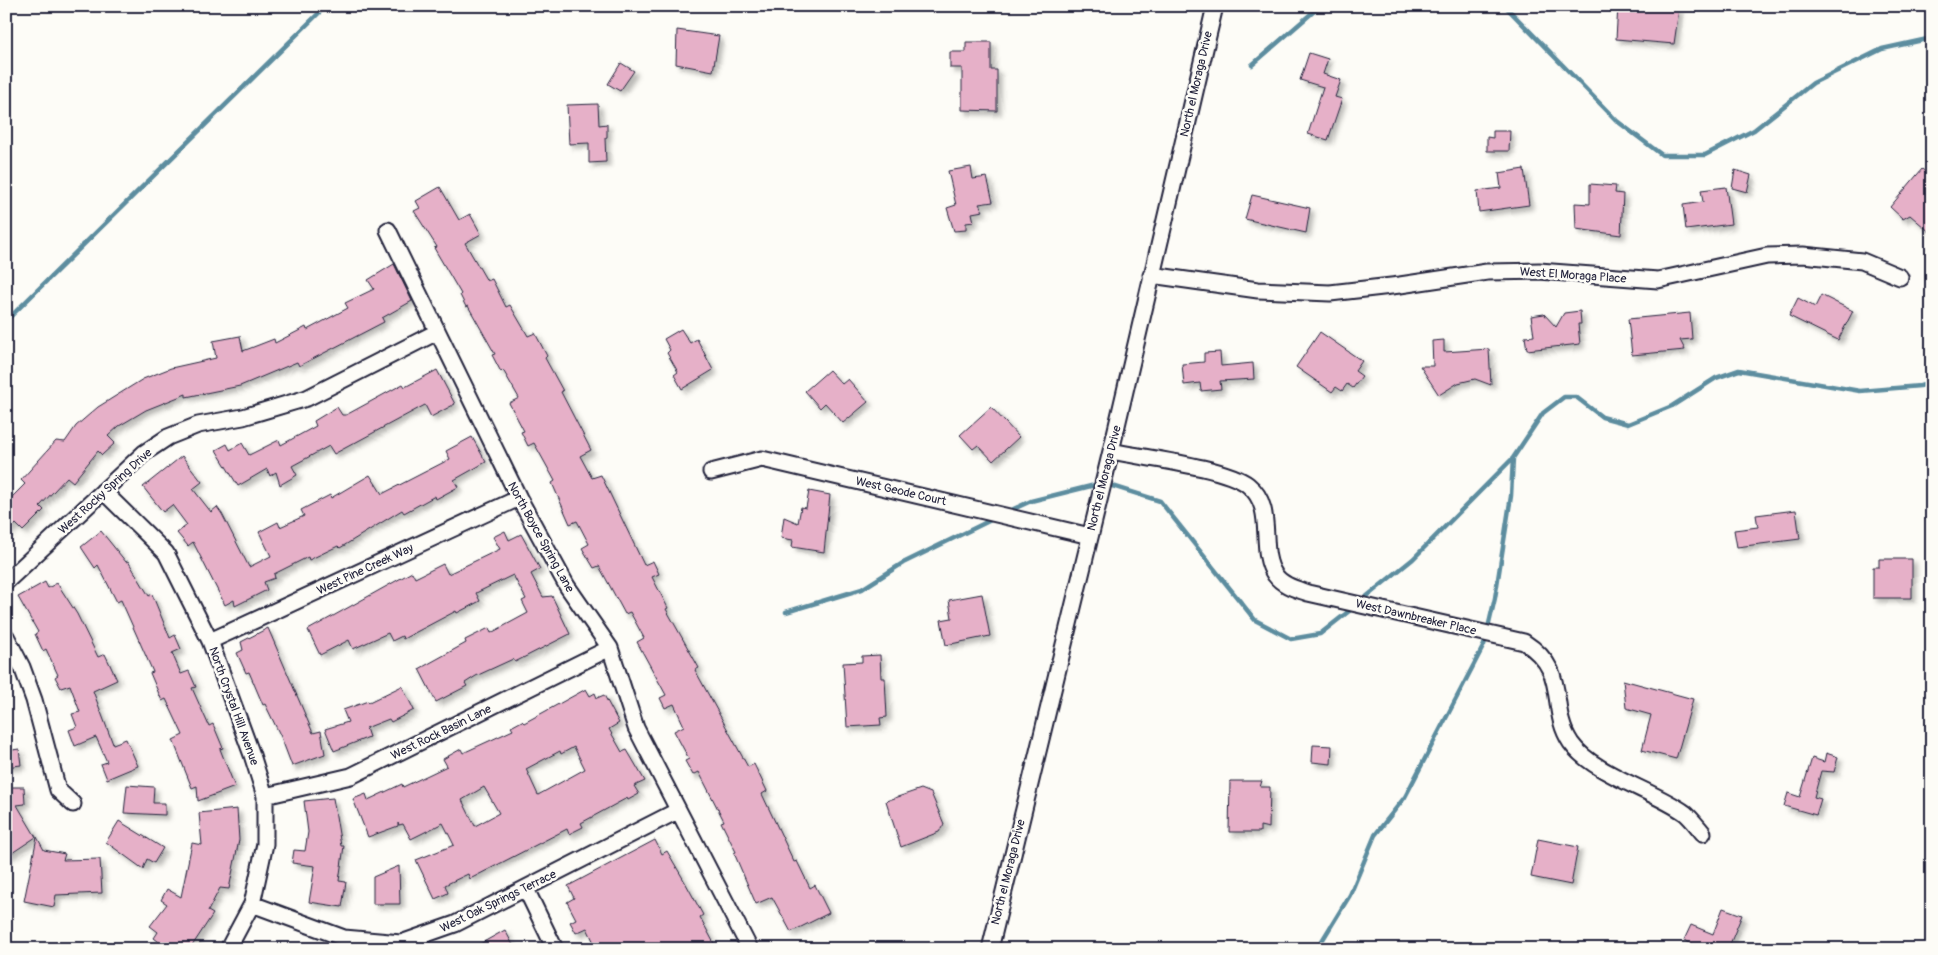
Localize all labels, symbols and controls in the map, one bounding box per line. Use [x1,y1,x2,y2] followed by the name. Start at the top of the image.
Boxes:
[1177,30,1216,138] street label: North el Moraga Drive
[1519,264,1627,287] street label: West El Moraga Place
[1084,424,1125,532] street label: North el Moraga Drive
[55,445,155,537] street label: West Rocky Spring Drive
[854,474,948,509] street label: West Geode Court
[504,479,577,595] street label: North Boyce Spring Lane
[315,541,416,598] street label: West Pine Creek Way
[1354,596,1478,639] street label: West Dawnbreaker Place
[205,645,262,767] street label: North Crystal Hill Avenue
[389,702,494,763] street label: West Rock Basin Lane
[988,818,1029,926] street label: North el Moraga Drive
[438,867,559,936] street label: West Oak Springs Terrace

